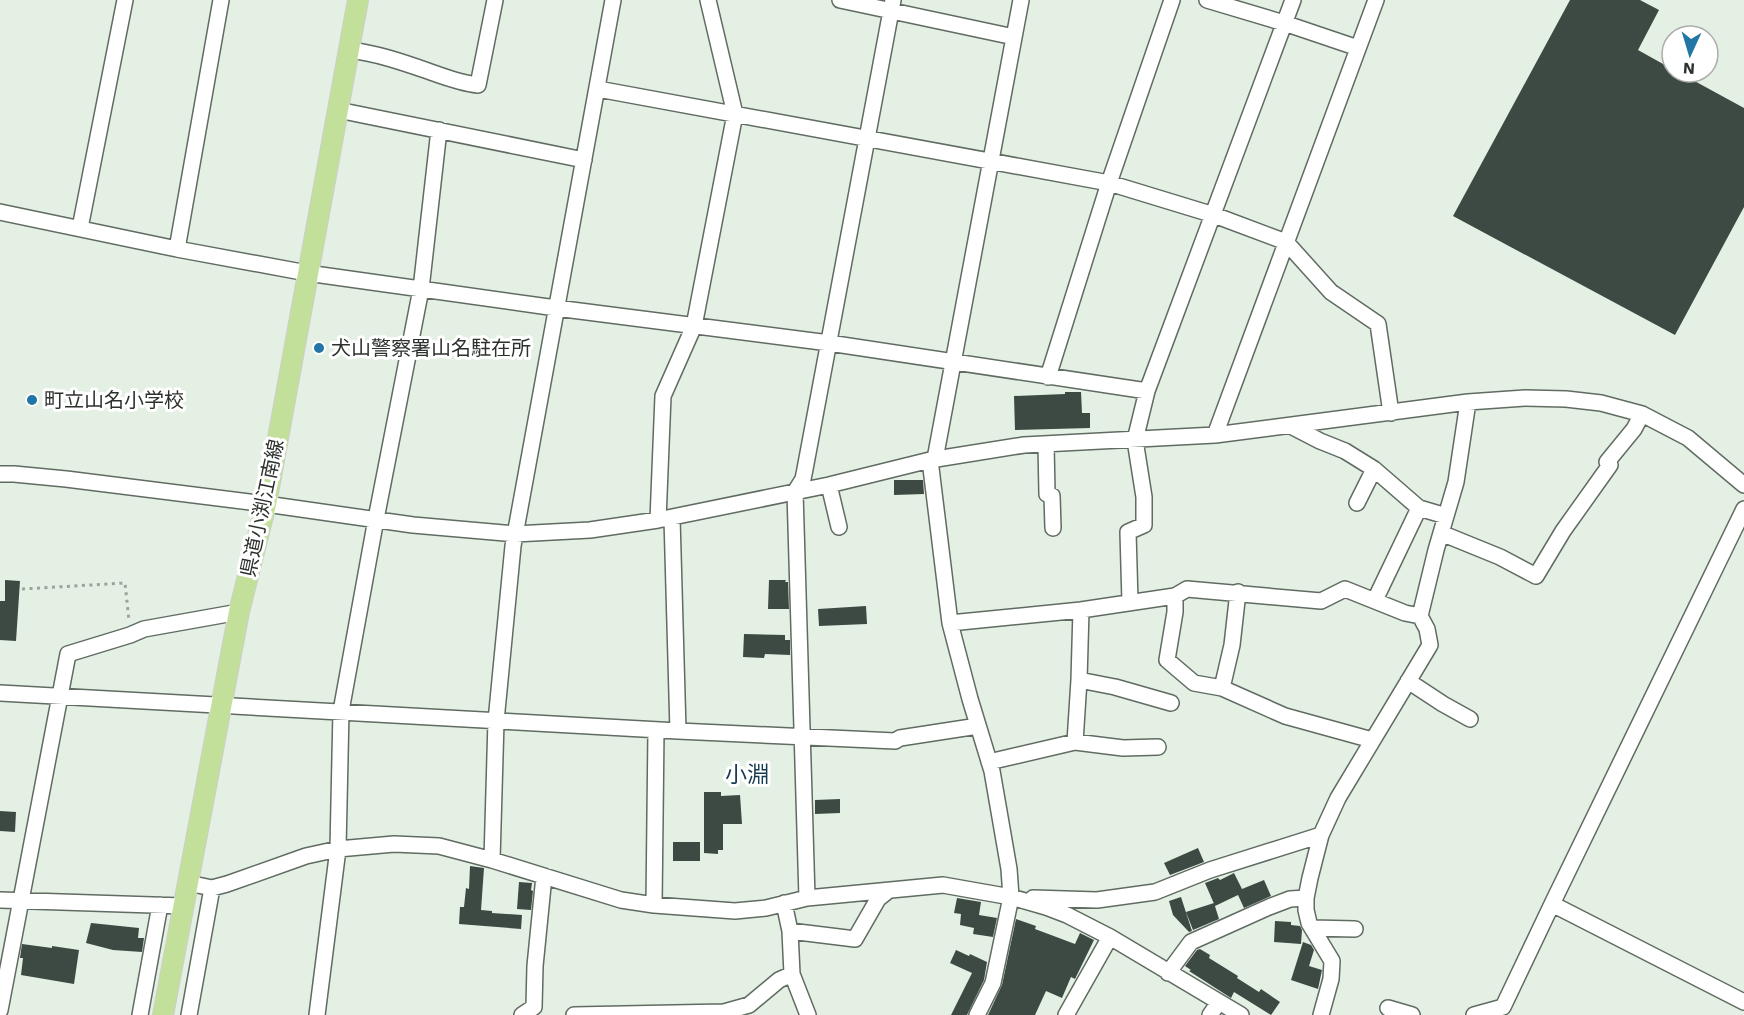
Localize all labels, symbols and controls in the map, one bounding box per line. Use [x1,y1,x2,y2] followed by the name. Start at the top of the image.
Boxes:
[1660,24,1720,84] north arrow
[1682,59,1696,78] text: N
[331,336,531,360] place label: 犬山警察署山名駐在所
[312,341,326,355] marker: 犬山警察署山名駐在所
[44,388,184,412] place label: 町立山名小学校
[25,393,39,407] marker: 町立山名小学校
[236,437,288,579] street label: 県道小渕江南線
[725,762,769,787] district label: 小淵

